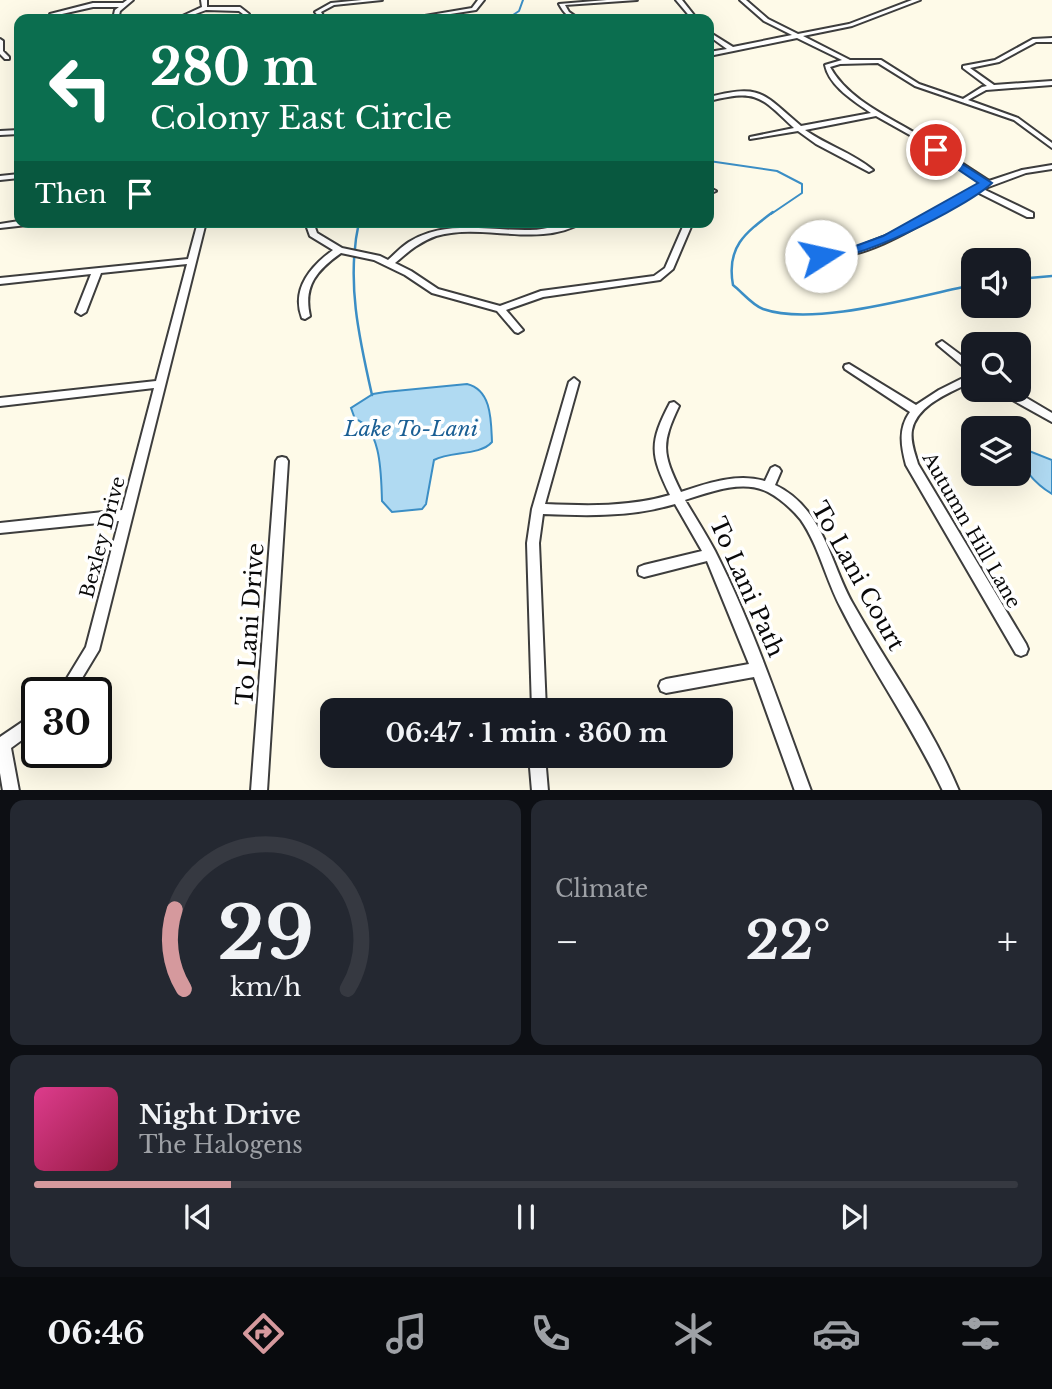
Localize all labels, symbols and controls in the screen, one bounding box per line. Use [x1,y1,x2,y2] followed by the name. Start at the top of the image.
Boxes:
[150,37,317,98] text: 280 m
[35,42,126,133] icon: left
[150,98,452,138] text: Colony East Circle
[906,120,966,180] pin
[917,131,955,169] icon: arrive
[121,175,159,213] icon: arrive
[35,178,107,210] text: Then
[784,219,858,293] position arrow
[961,248,1031,486] map controls
[961,248,1031,318] button: sound
[961,332,1031,402] button: search
[343,416,479,442] water label: Lake To-Lani
[961,416,1031,486] button: layers
[917,447,1026,612] street label: Autumn Hill Lane
[75,474,130,601] street label: Bexley Drive
[806,497,911,656] street label: To Lani Court
[704,513,790,661] street label: To Lani Path
[230,542,270,706] street label: To Lani Drive
[21,677,112,768] speed limit sign: 30
[385,717,668,749] text: 06:47 · 1 min · 360 m
[555,875,648,903] text: Climate
[217,888,314,979] text: 29
[746,909,831,973] text: 22°
[555,918,579,965] text: −
[997,918,1018,965] text: +
[230,971,301,1002] text: km/h
[139,1099,301,1131] text: Night Drive
[139,1131,303,1159] text: The Halogens
[179,1198,217,1236] icon: previous
[507,1198,545,1236] icon: pause
[835,1198,873,1236] icon: next
[239,1309,288,1358] icon: directions
[382,1309,431,1358] icon: music
[526,1309,575,1358] icon: phone
[669,1309,718,1358] icon: climate
[812,1309,861,1358] icon: car
[956,1309,1005,1358] icon: filters
[47,1313,145,1353] text: 06:46

